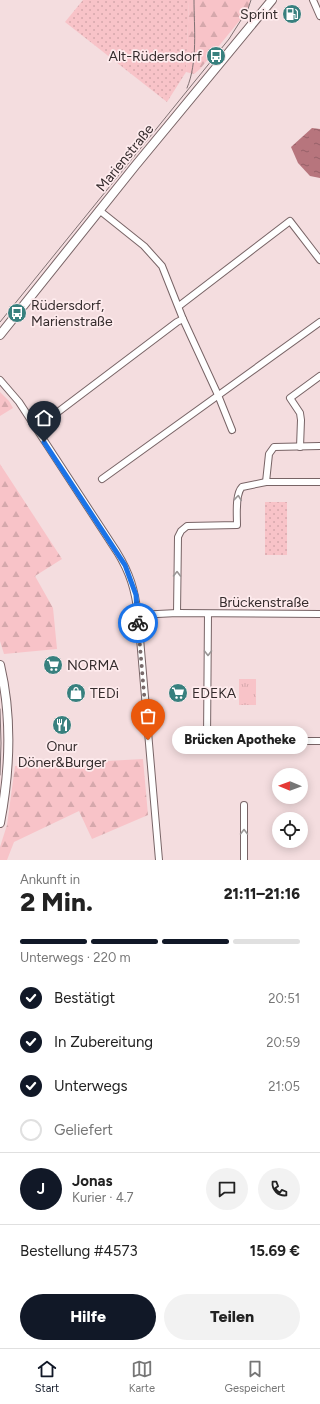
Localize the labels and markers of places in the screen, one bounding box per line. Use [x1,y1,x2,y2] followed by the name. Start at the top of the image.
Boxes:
[281,3,303,25] fuel station icon: Sprint
[240,6,278,23] place label: Sprint
[205,45,227,67] bus stop icon: Alt-Rüdersdorf
[108,48,203,65] place label: Alt-Rüdersdorf
[31,297,113,330] place label: Rüdersdorf, Marienstraße
[6,302,28,324] bus stop icon: Rüdersdorf, Marienstraße
[27,401,61,442] pin
[42,654,64,676] supermarket icon: NORMA
[67,657,119,674] place label: NORMA
[65,682,87,704] shop icon: TEDi
[167,682,189,704] supermarket icon: EDEKA
[90,685,119,702] place label: TEDi
[192,685,237,702] place label: EDEKA
[131,699,165,740] pin
[51,714,73,736] restaurant icon: Onur Döner&Burger
[172,726,308,754] callout: Brücken Apotheke
[18,738,107,771] place label: Onur Döner&Burger

